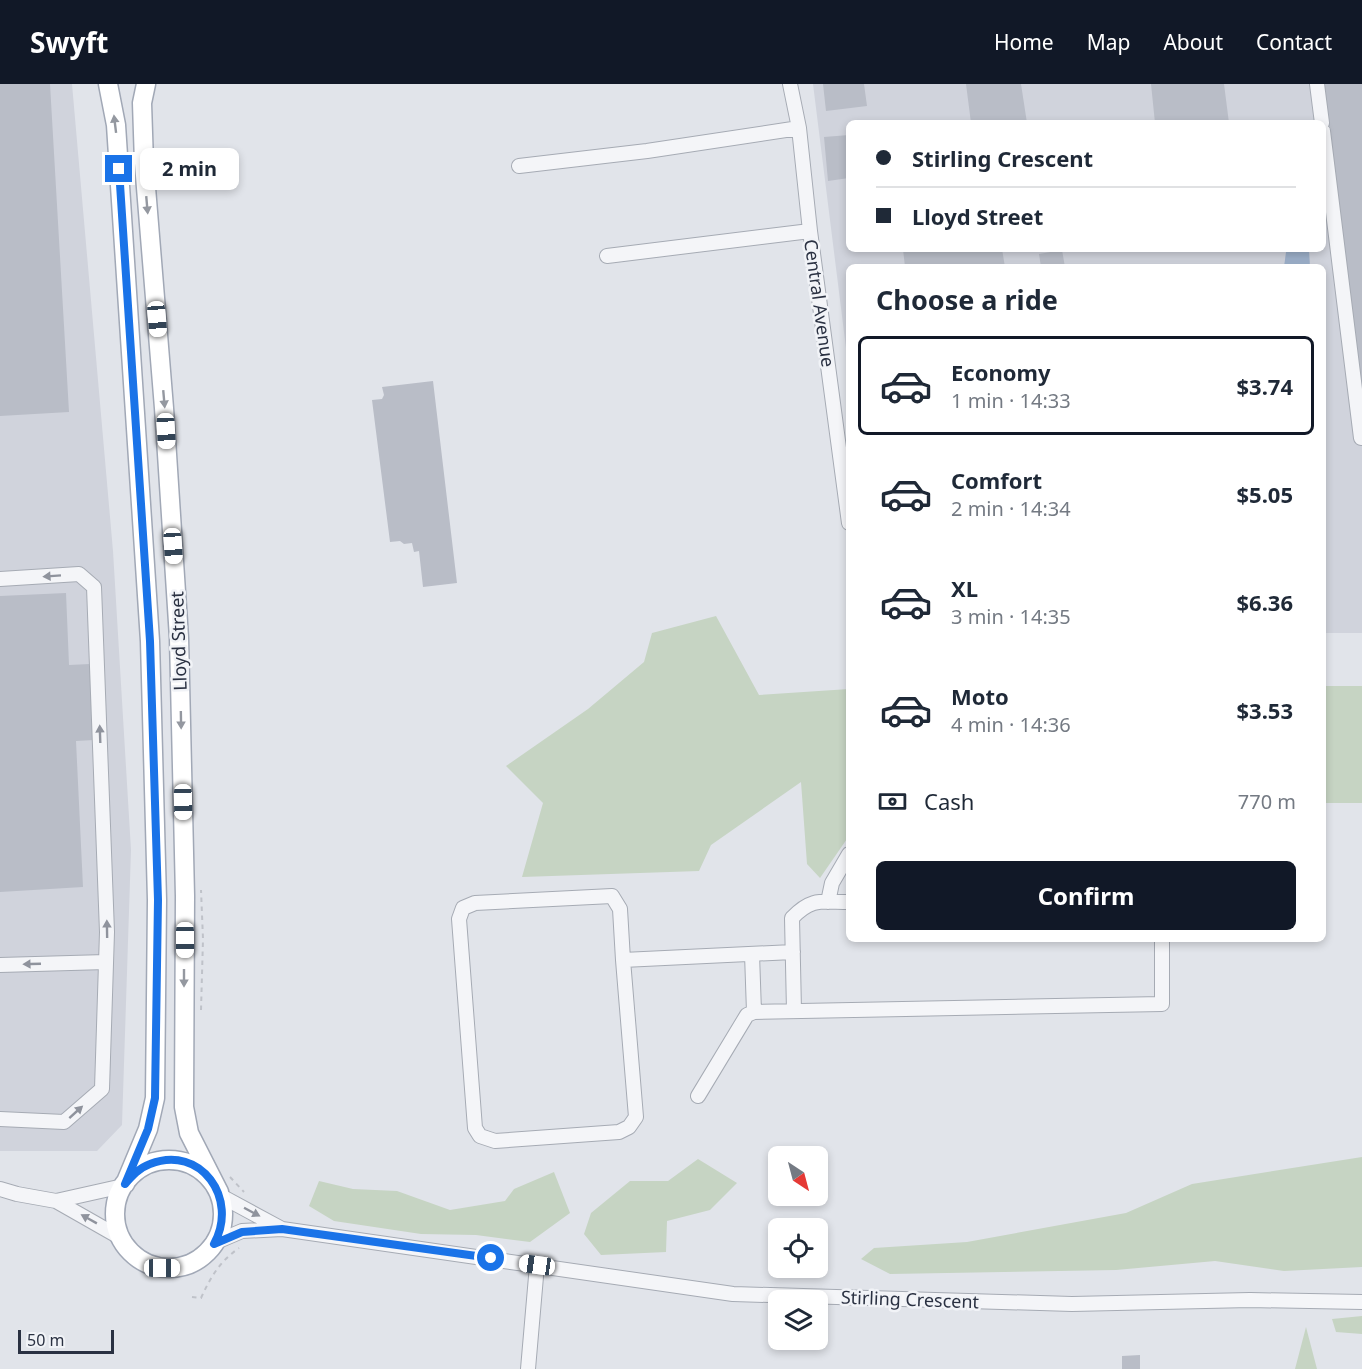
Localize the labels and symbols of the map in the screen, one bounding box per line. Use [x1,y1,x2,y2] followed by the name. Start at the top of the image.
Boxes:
[111,115,120,134] one-way arrow
[140,148,239,190] callout: 2 min
[105,155,132,182] route end
[142,196,152,215] one-way arrow
[799,238,841,368] street label: Central Avenue
[146,300,168,338] car
[159,390,168,409] one-way arrow
[156,413,176,449] car
[163,527,183,565] car
[42,571,61,580] one-way arrow
[164,590,192,691] street label: Lloyd Street
[176,710,185,729] one-way arrow
[95,725,104,744] one-way arrow
[174,784,192,820] car
[102,920,112,939] one-way arrow
[176,922,194,958] car
[23,959,42,969] one-way arrow
[179,968,189,987] one-way arrow
[68,1105,83,1119] one-way arrow
[768,1146,828,1206] north arrow
[244,1207,261,1217] one-way arrow
[80,1214,97,1224] one-way arrow
[477,1244,504,1271] route start
[518,1254,556,1276] car
[144,1259,180,1277] car
[840,1285,980,1313] street label: Stirling Crescent
[18,1327,114,1354] scale bar

